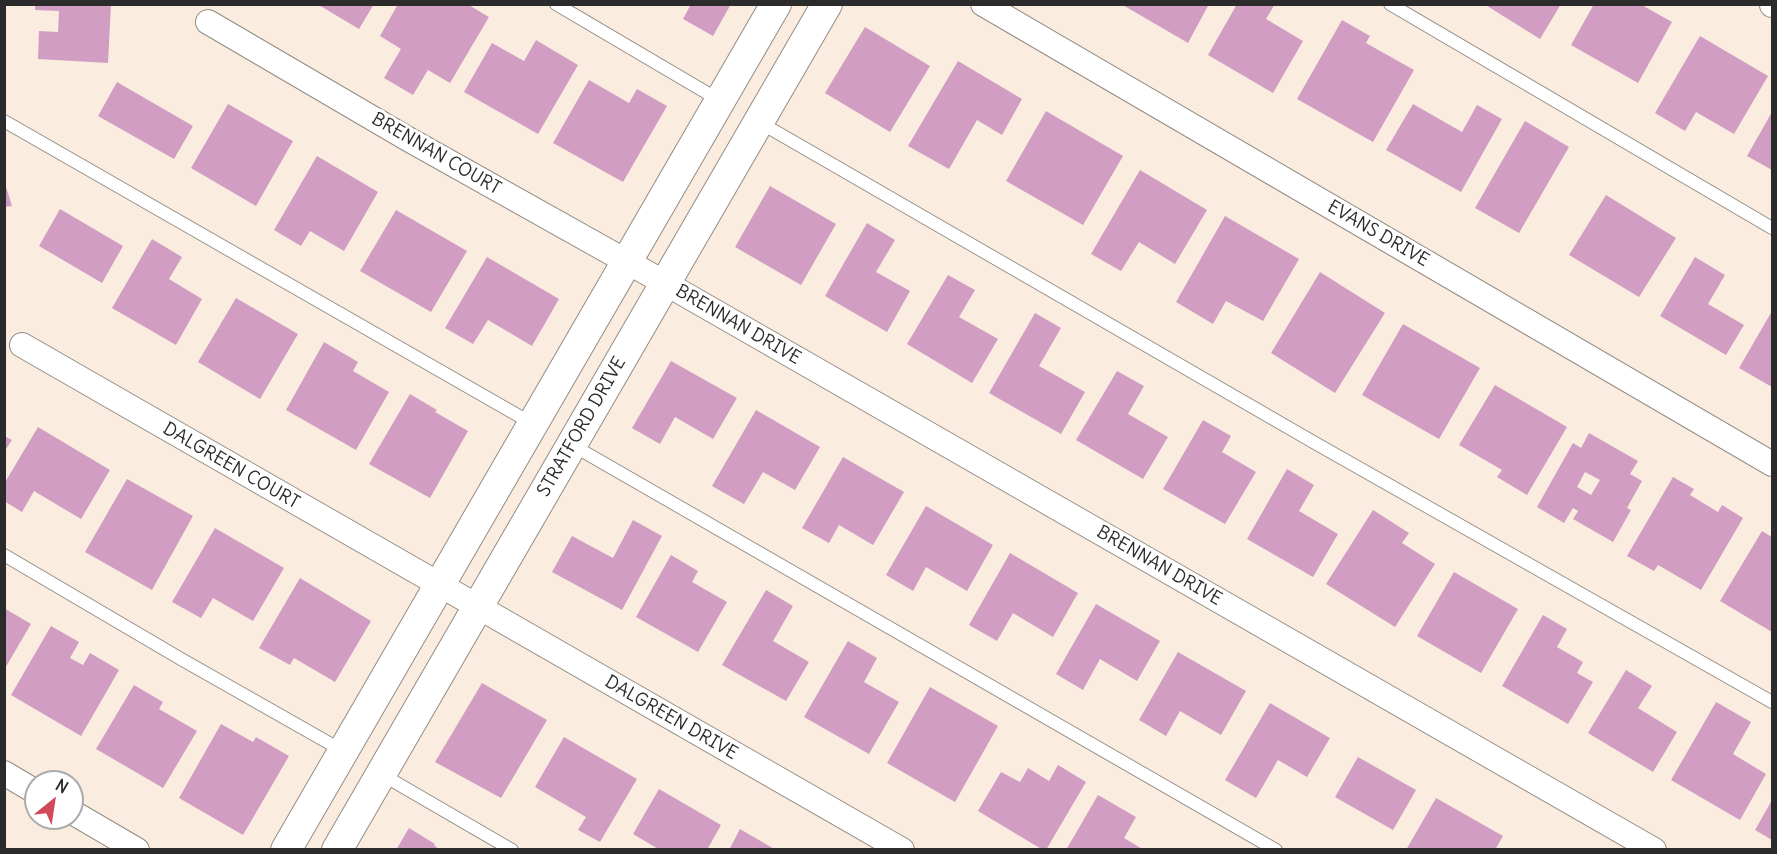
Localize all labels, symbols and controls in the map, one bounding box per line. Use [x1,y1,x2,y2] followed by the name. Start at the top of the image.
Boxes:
[368,108,504,200] street label: BRENNAN COURT
[1323,196,1433,272] street label: EVANS DRIVE
[672,280,804,370] street label: BRENNAN DRIVE
[533,353,631,501] street label: STRATFORD DRIVE
[159,418,303,514] street label: DALGREEN COURT
[1093,521,1225,611] street label: BRENNAN DRIVE
[601,671,741,765] street label: DALGREEN DRIVE
[24,770,84,830] north arrow
[52,775,72,798] text: N

